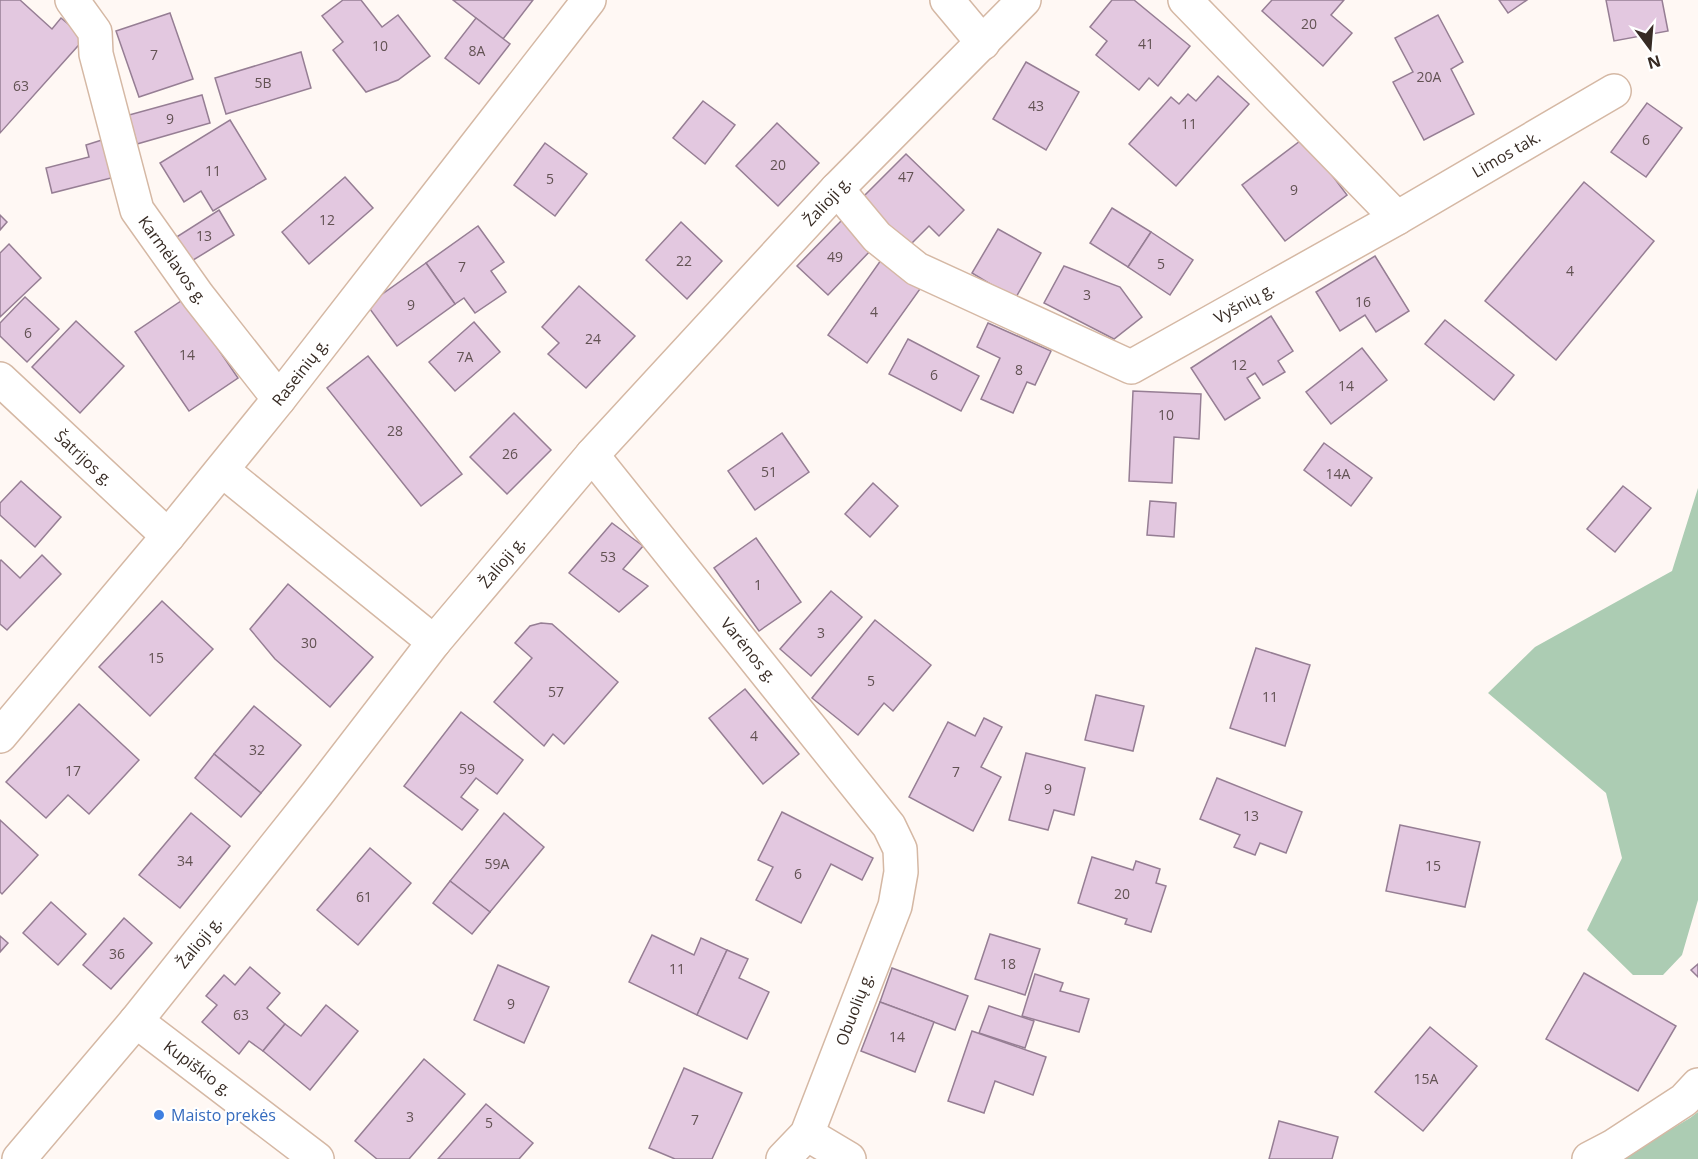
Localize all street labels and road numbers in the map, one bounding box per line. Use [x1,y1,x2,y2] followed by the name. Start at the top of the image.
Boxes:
[1468,126,1544,182] street label: Limos tak.
[798,171,856,231] street label: Žalioji g.
[133,211,213,309] street label: Karmėlavos g.
[1210,277,1278,329] street label: Vyšnių g.
[267,334,333,410] street label: Raseinių g.
[50,425,118,491] street label: Šatrijos g.
[474,532,530,592] street label: Žalioji g.
[716,613,782,687] street label: Varėnos g.
[171,911,227,973] street label: Žalioji g.
[830,969,878,1049] street label: Obuolių g.
[159,1035,237,1101] street label: Kupiškio g.

